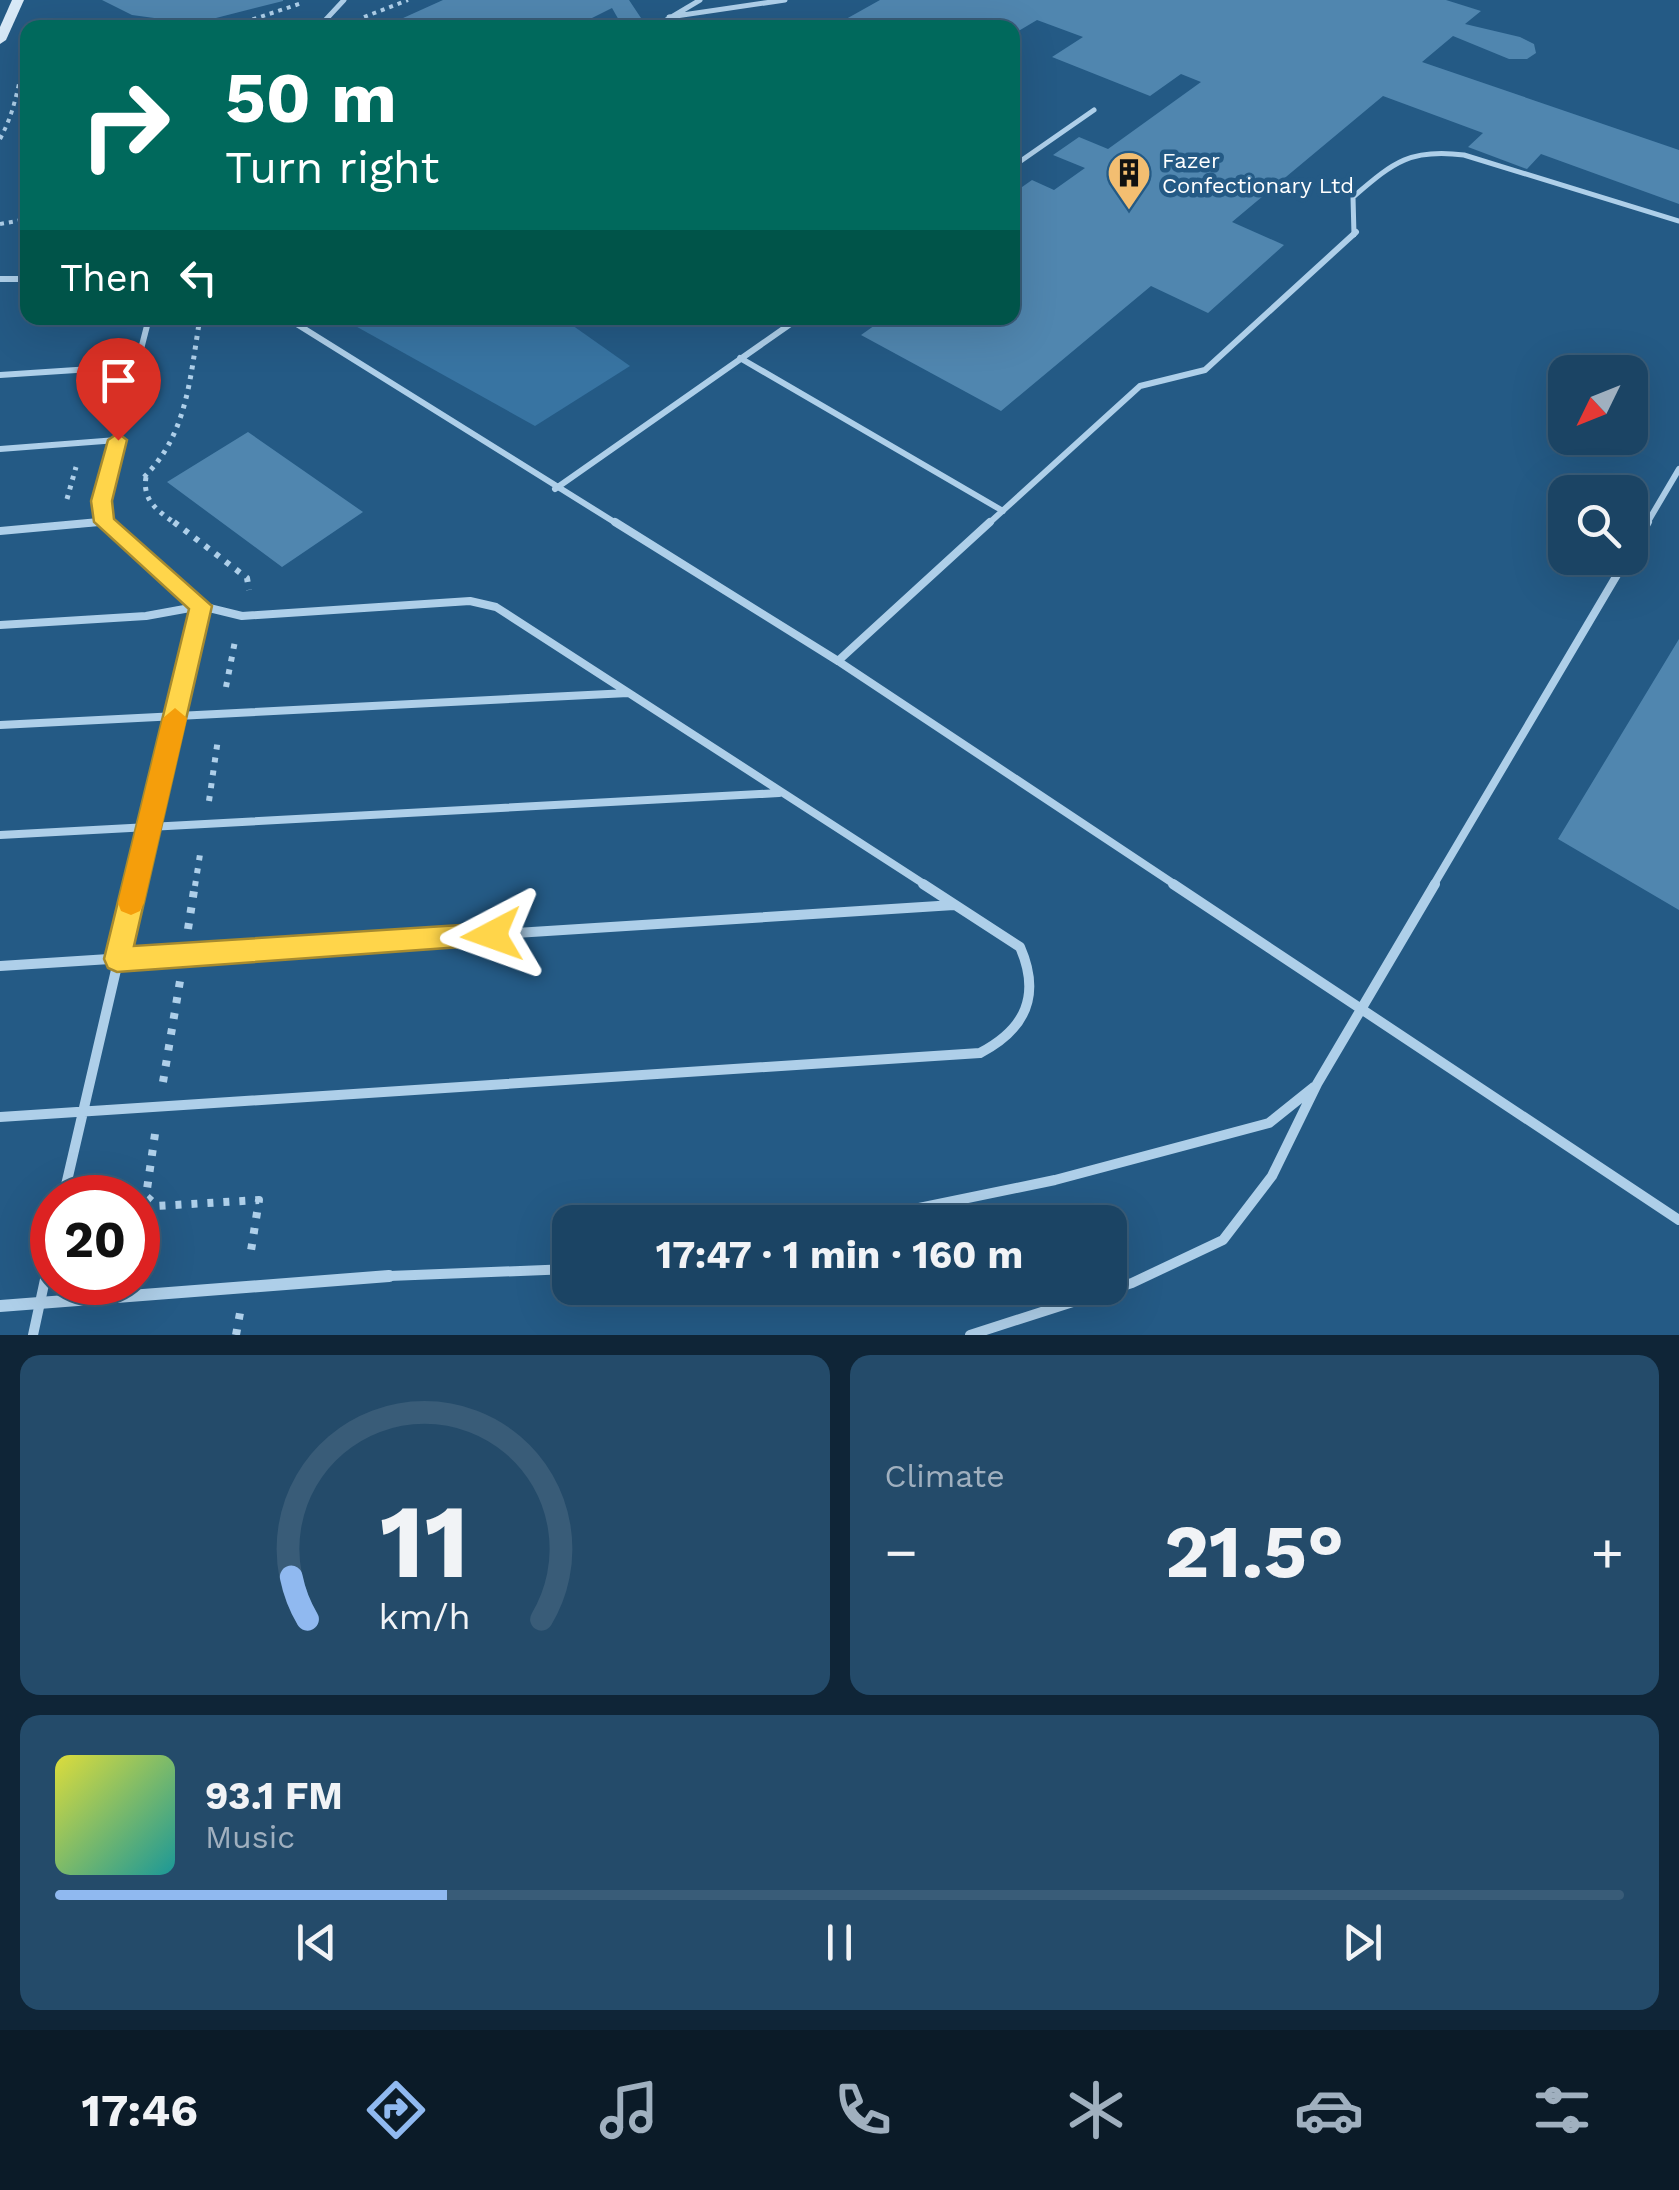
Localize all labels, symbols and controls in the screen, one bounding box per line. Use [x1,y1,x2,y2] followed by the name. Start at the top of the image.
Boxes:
[225,57,397,139] text: 50 m
[60,60,190,190] icon: right
[225,141,439,194] text: Turn right
[1162,148,1354,198] place label: Fazer Confectionary Ltd
[1106,150,1152,211] building icon: Fazer Confectionary Ltd
[171,250,226,305] icon: left
[60,256,151,300] text: Then
[76,338,161,441] pin
[91,353,146,408] icon: arrive
[1548,355,1648,455] north arrow
[1548,355,1648,575] map controls
[1548,475,1648,575] button: search
[440,883,544,987] position arrow
[30,1175,160,1305] speed limit sign: 20
[656,1233,1023,1277] text: 17:47 · 1 min · 160 m
[885,1457,1005,1495] text: Climate
[380,1480,470,1602] text: 11
[1164,1507,1344,1595] text: 21.5°
[885,1520,918,1584] text: −
[1591,1520,1624,1584] text: +
[379,1596,471,1638] text: km/h
[205,1774,343,1818] text: 93.1 FM
[205,1818,295,1856] text: Music
[289,1915,344,1970] icon: previous
[812,1915,867,1970] icon: pause
[1335,1915,1390,1970] icon: next
[361,2075,431,2145] icon: directions
[594,2075,664,2145] icon: music
[828,2075,898,2145] icon: phone
[1061,2075,1131,2145] icon: climate
[1294,2075,1364,2145] icon: car
[1527,2075,1597,2145] icon: filters
[82,2084,198,2137] text: 17:46

